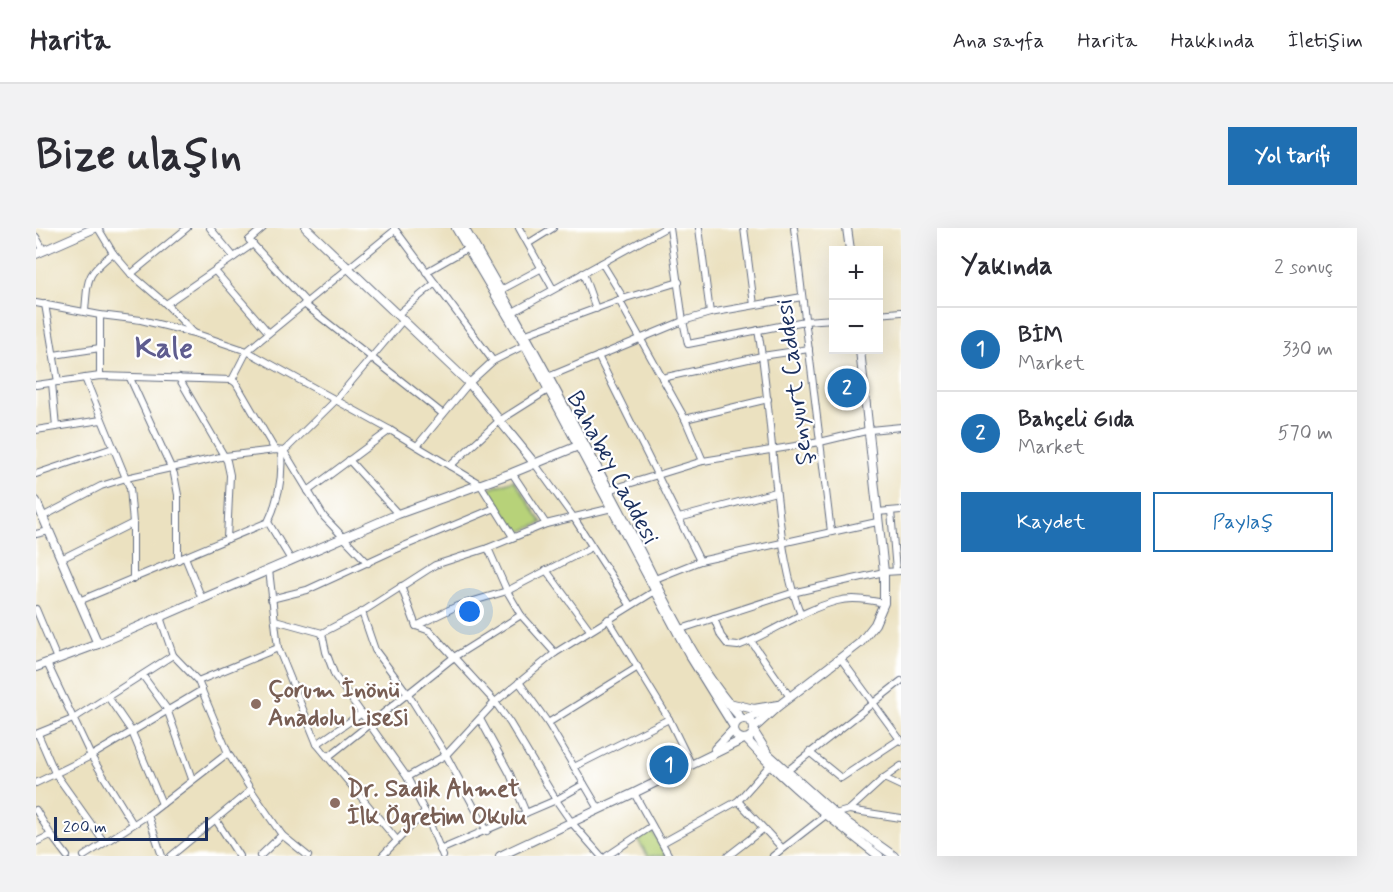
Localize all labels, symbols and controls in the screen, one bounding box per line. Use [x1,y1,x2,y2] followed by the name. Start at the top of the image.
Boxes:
[30,23,110,60] text: Harita
[952,27,1044,55] text: Ana sayfa
[1077,27,1137,55] text: Harita
[1170,27,1255,55] text: Hakkında
[1288,27,1363,55] text: İletişim
[1228,127,1357,185] button: Yol tarifi
[36,129,242,184] text: Bize ulaşın
[829,246,883,354] map controls
[829,246,883,300] button: +
[961,250,1053,284] text: Yakında
[1274,254,1333,281] text: 2 sonuç
[769,297,821,467] street label: Şenyurt Caddesi
[829,300,883,354] button: −
[1018,322,1063,350] text: BİM
[135,329,193,368] district label: Kale
[976,336,985,363] text: 1
[1282,336,1333,363] text: 330 m
[1018,350,1085,377] text: Market
[828,366,866,410] pin: 2
[558,386,666,550] street label: Bahabey Caddesi
[1018,406,1135,434] text: Bahçeli Gıda
[976,420,985,447] text: 2
[1278,420,1333,447] text: 570 m
[1018,434,1085,461] text: Market
[961,492,1141,552] button: Kaydet
[1153,492,1333,552] button: Paylaş
[455,597,484,626] your location
[268,675,409,734] place label: Çorum İnönü Anadolu Lisesi
[249,697,263,711] marker: Çorum İnönü Anadolu Lisesi
[650,742,688,788] pin: 1
[347,774,527,834] place label: Dr. Sadik Ahmet İlk Ögretim Okulu
[328,796,342,810] marker: Dr. Sadik Ahmet İlk Ögretim Okulu
[54,814,208,842] scale bar
[63,817,107,838] text: 200 m

